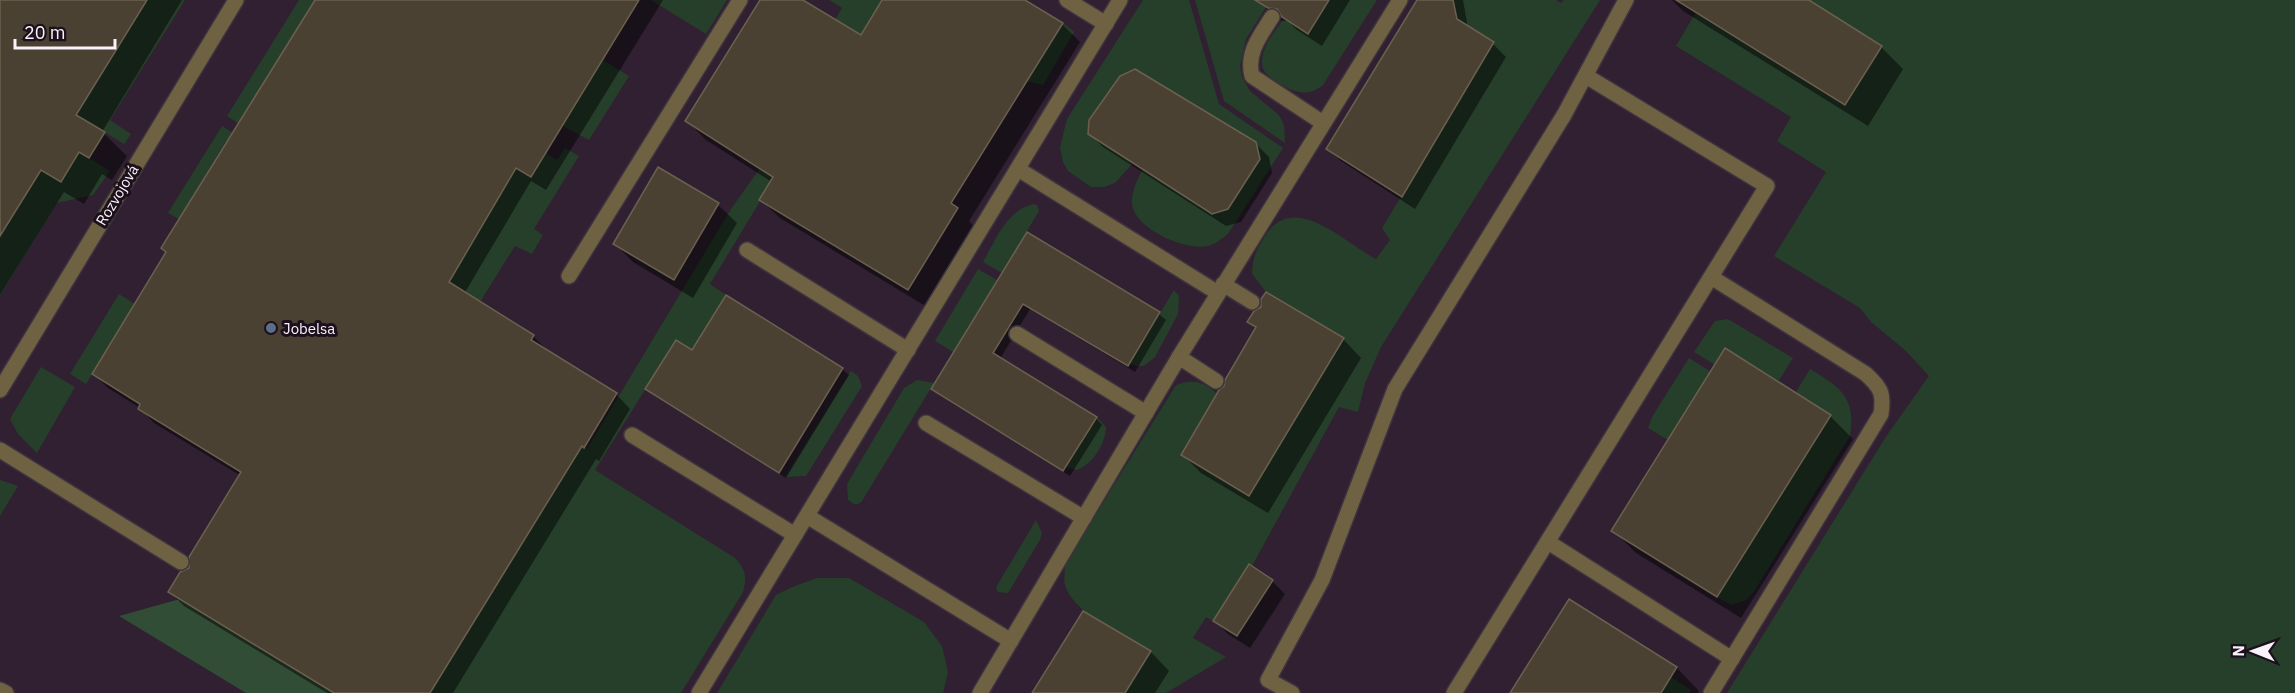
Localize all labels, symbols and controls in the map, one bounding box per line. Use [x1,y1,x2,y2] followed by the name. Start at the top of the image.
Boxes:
[15,12,116,50] scale bar
[24,21,66,44] text: 20 m
[91,161,143,229] street label: Rozvojová
[283,319,335,338] place label: Jobelsa
[264,321,278,335] marker: Jobelsa
[2223,621,2283,681] north arrow
[2228,645,2248,657] text: N

